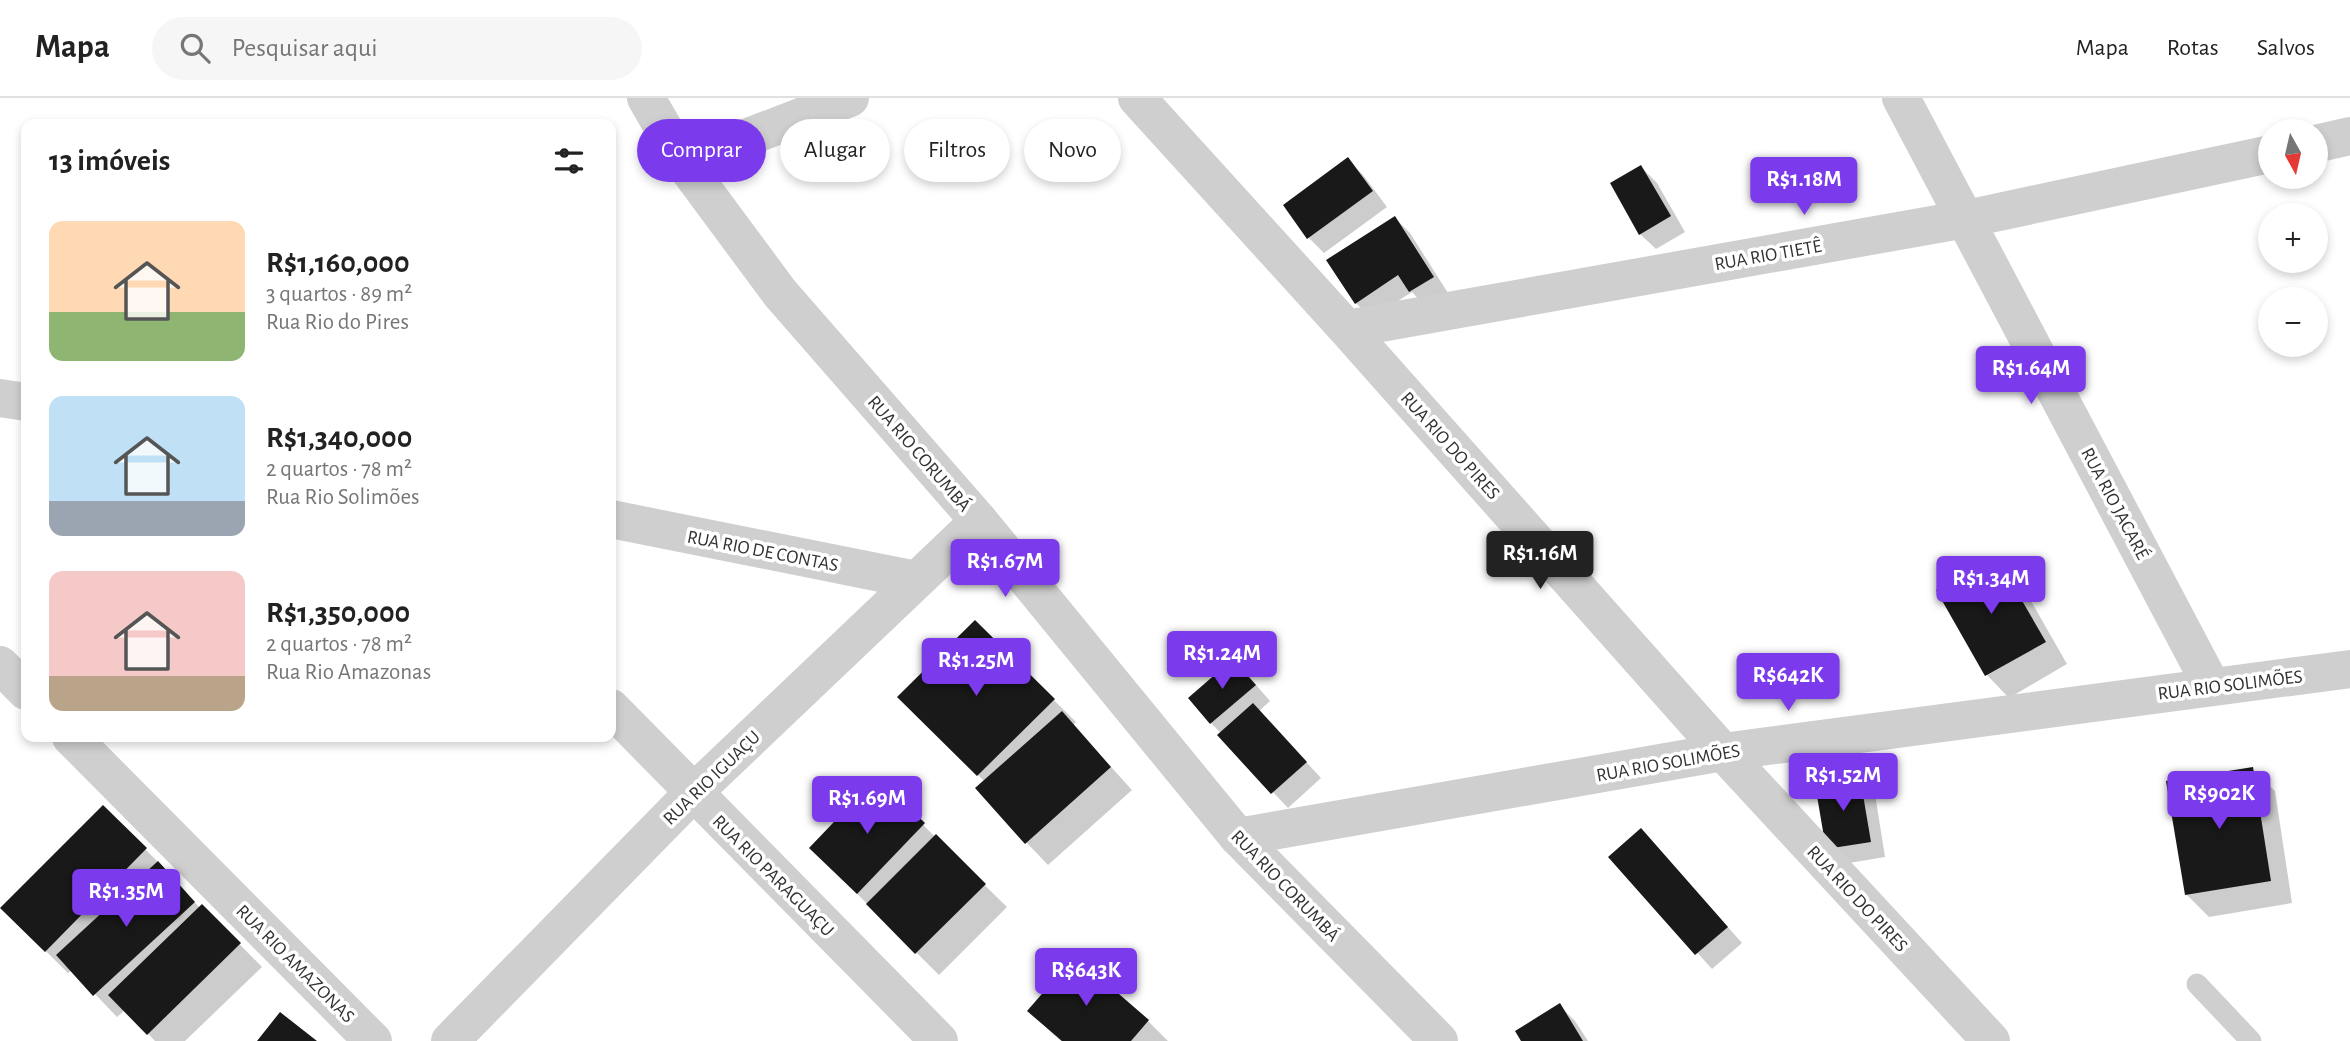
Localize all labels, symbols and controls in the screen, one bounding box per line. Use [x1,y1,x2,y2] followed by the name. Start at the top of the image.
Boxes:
[152,17,642,80] search box
[176,29,214,67] icon: search
[35,31,110,64] text: Mapa
[232,35,378,61] text: Pesquisar aqui
[2076,36,2129,60] text: Mapa
[2167,36,2219,60] text: Rotas
[2257,36,2315,60] text: Salvos
[637,119,766,182] chip: Comprar
[780,119,890,182] chip: Alugar
[904,119,1010,182] chip: Filtros
[1024,119,1121,182] chip: Novo
[2258,119,2328,189] north arrow
[2258,119,2328,357] map controls
[550,142,588,180] icon: filters
[49,146,170,176] text: 13 imóveis
[1739,158,1869,217] pin: R$1.18M
[1766,168,1842,191] text: R$1.18M
[2258,203,2328,273] button: +
[1713,235,1823,274] street label: RUA RIO TIETÊ
[266,248,410,278] text: R$1,160,000
[105,249,189,333] icon: home
[266,283,412,306] text: 3 quartos · 89 m²
[2258,287,2328,357] button: −
[266,311,409,334] text: Rua Rio do Pires
[1966,346,2096,406] pin: R$1.64M
[1992,357,2070,380] text: R$1.64M
[1397,389,1503,503] street label: RUA RIO DO PIRES
[864,391,976,516] street label: RUA RIO CORUMBÁ
[266,423,412,453] text: R$1,340,000
[105,424,189,508] icon: home
[2077,444,2154,563] street label: RUA RIO JACARÉ
[266,458,412,481] text: 2 quartos · 78 m²
[266,486,420,509] text: Rua Rio Solimões
[685,527,840,575] street label: RUA RIO DE CONTAS
[1475,532,1605,591] pin: R$1.16M
[940,540,1070,599] pin: R$1.67M
[1502,542,1578,565] text: R$1.16M
[967,550,1043,573] text: R$1.67M
[1926,556,2056,616] pin: R$1.34M
[1952,567,2030,590] text: R$1.34M
[266,598,410,628] text: R$1,350,000
[105,599,189,683] icon: home
[1157,632,1287,691] pin: R$1.24M
[266,633,412,656] text: 2 quartos · 78 m²
[911,638,1041,698] pin: R$1.25M
[1183,642,1261,665] text: R$1.24M
[938,649,1014,672] text: R$1.25M
[1731,654,1845,713] pin: R$642K
[266,661,431,684] text: Rua Rio Amazonas
[1753,664,1823,687] text: R$642K
[2157,665,2304,704] street label: RUA RIO SOLIMÕES
[660,727,764,829] street label: RUA RIO IGUAÇU
[1595,740,1742,785] street label: RUA RIO SOLIMÕES
[1778,754,1908,813] pin: R$1.52M
[1805,764,1881,787] text: R$1.52M
[2162,772,2276,831] pin: R$902K
[802,776,932,836] pin: R$1.69M
[2183,782,2255,805] text: R$902K
[828,787,906,810] text: R$1.69M
[709,812,837,940] street label: RUA RIO PARAGUAÇU
[1227,825,1344,945] street label: RUA RIO CORUMBÁ
[1803,842,1911,956] street label: RUA RIO DO PIRES
[61,870,191,929] pin: R$1.35M
[88,880,164,903] text: R$1.35M
[232,901,358,1027] street label: RUA RIO AMAZONAS
[1029,948,1143,1008] pin: R$643K
[1051,959,1121,982] text: R$643K

